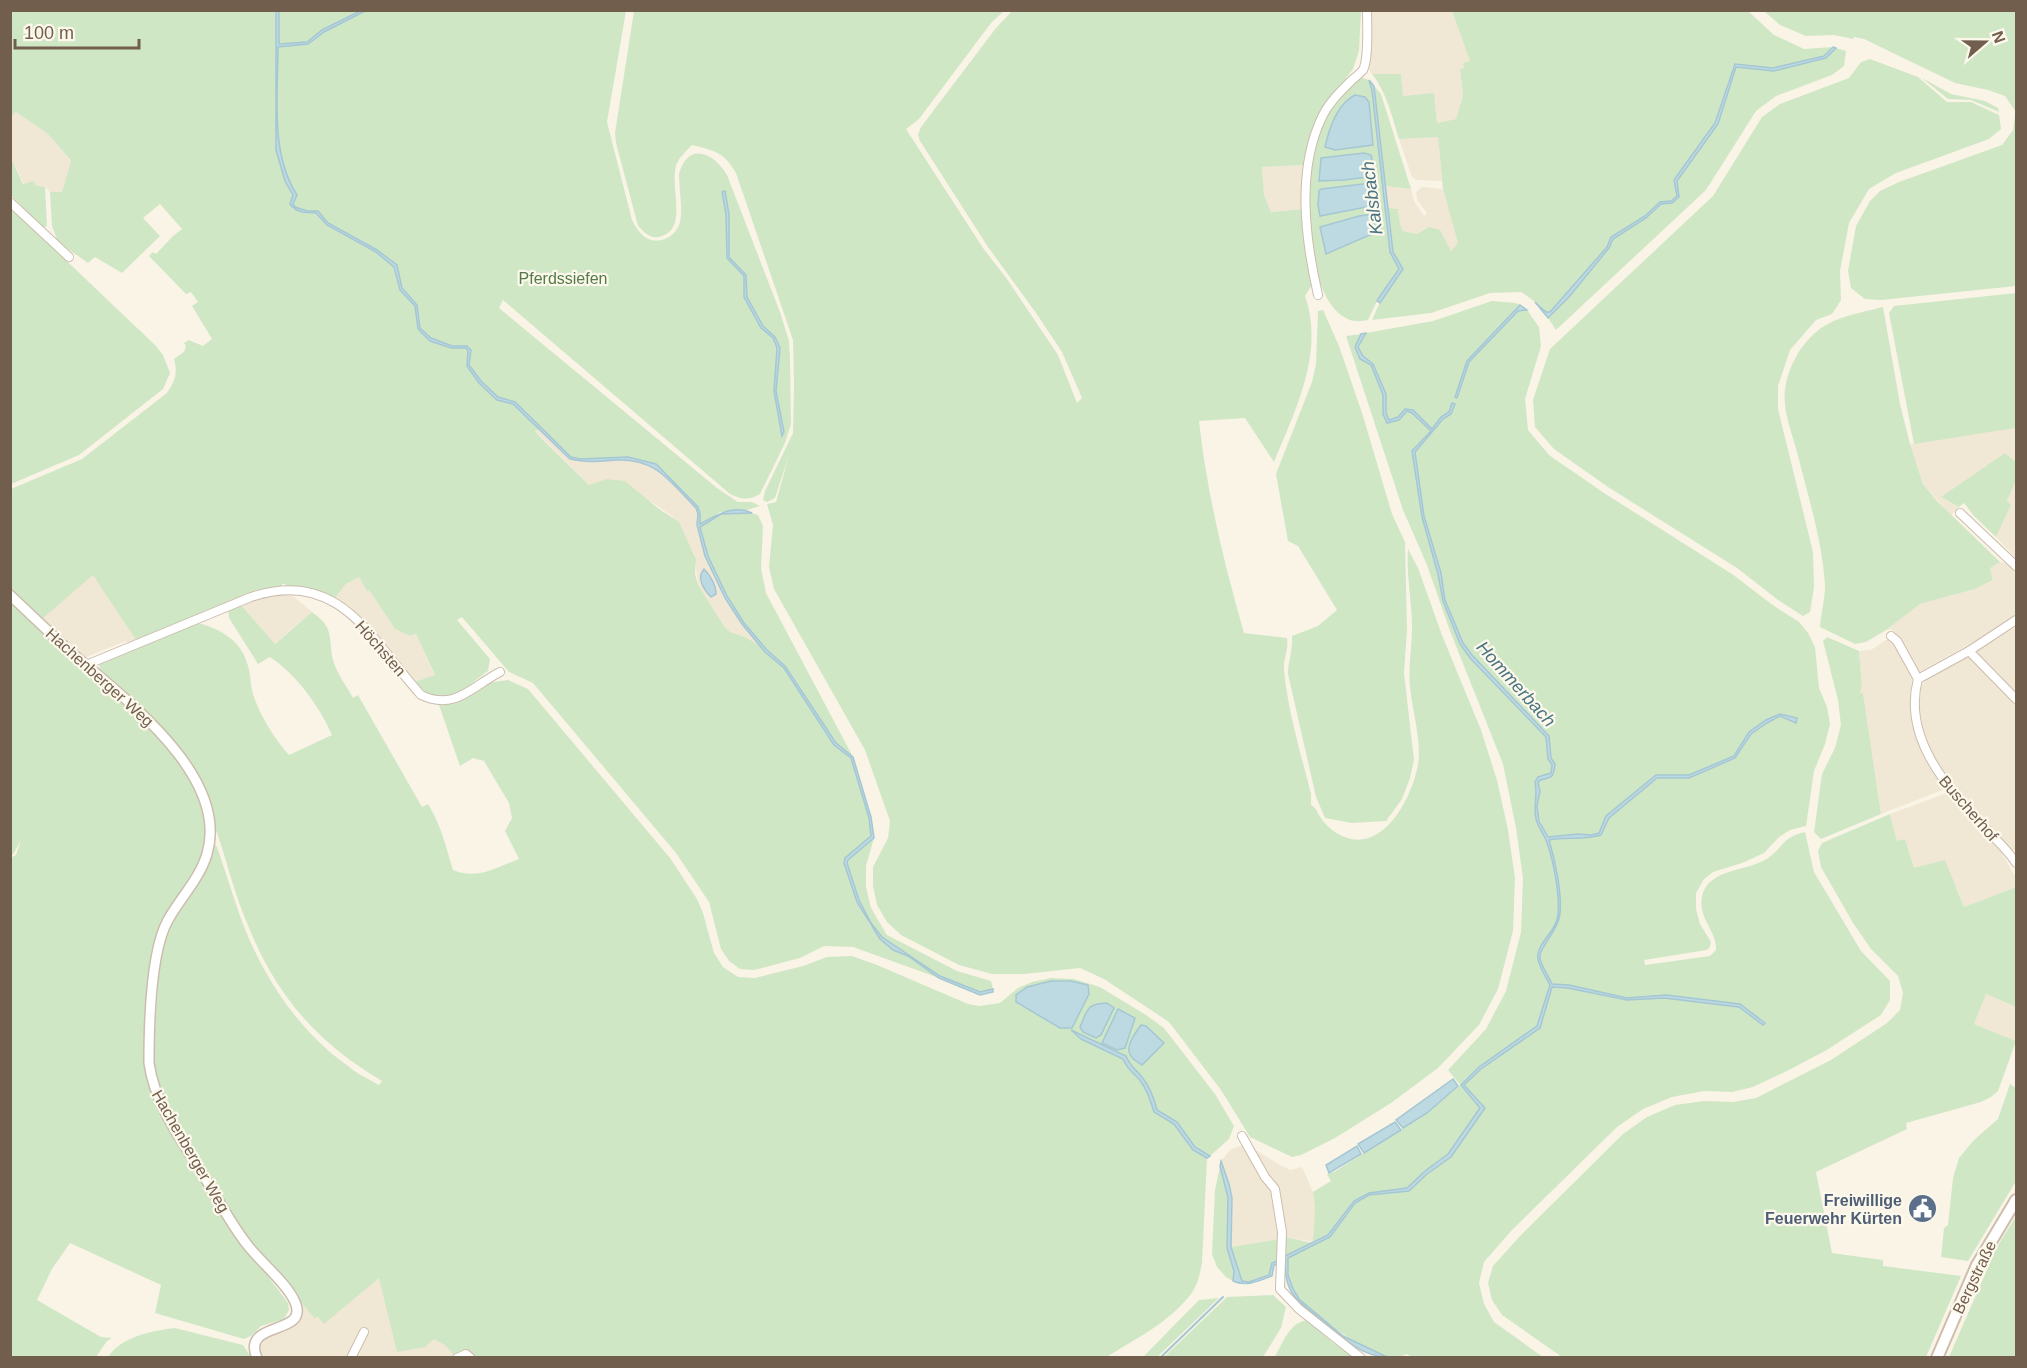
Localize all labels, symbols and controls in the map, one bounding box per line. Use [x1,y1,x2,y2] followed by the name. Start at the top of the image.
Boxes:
[15,12,140,50] scale bar
[1955,12,2015,72] north arrow
[24,23,74,43] text: 100 m
[1989,29,2009,45] text: N
[1358,160,1386,236] water label: Kalsbach
[519,270,607,287] park label: Pferdssiefen
[352,617,409,679] street label: Höchsten
[43,625,157,730] street label: Hachenberger Weg
[1472,637,1560,731] water label: Hommerbach
[1936,772,2002,845] street label: Buscherhof
[149,1087,233,1215] street label: Hachenberger Weg
[1765,1192,1902,1227] place label: Freiwillige Feuerwehr Kürten
[1907,1193,1939,1225] public building icon: Freiwillige Feuerwehr Kürten
[1949,1238,1999,1317] street label: Bergstraße

